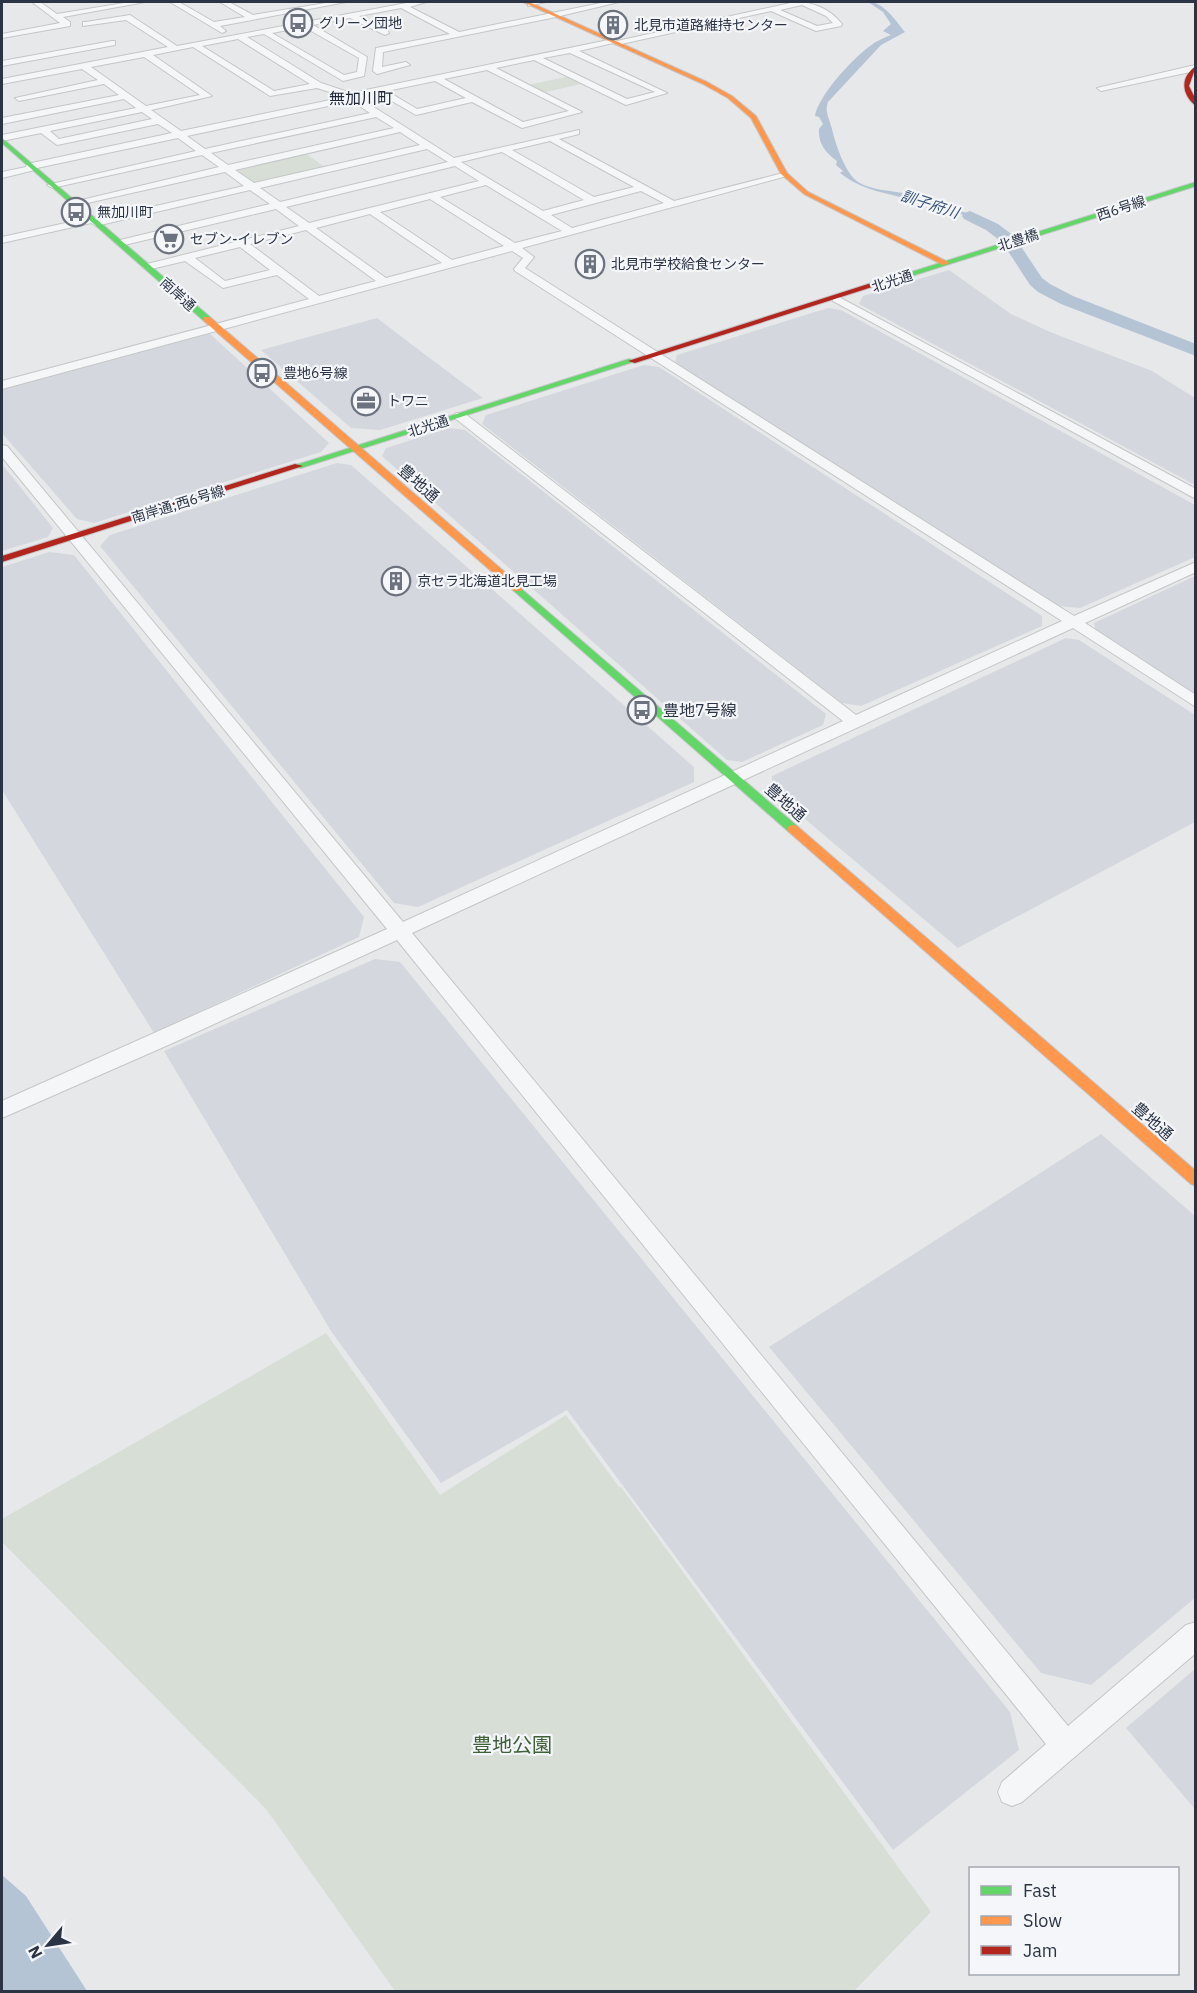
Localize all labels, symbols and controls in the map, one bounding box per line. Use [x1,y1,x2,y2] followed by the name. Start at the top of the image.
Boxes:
[282,7,314,39] bus stop icon: グリーン団地
[597,9,629,41] building icon: 北見市道路維持センター
[319,14,402,32] place label: グリーン団地
[634,16,788,34] place label: 北見市道路維持センター
[329,88,393,108] district label: 無加川町
[899,186,963,223] water label: 訓子府川
[1094,192,1148,224] street label: 西6号線
[60,196,92,228] bus stop icon: 無加川町
[97,203,153,221] place label: 無加川町
[153,223,185,255] supermarket icon: セブン-イレブン
[995,225,1041,255] street label: 北豊橋
[190,230,294,248] place label: セブン-イレブン
[574,248,606,280] building icon: 北見市学校給食センター
[611,255,765,273] place label: 北見市学校給食センター
[869,266,915,296] street label: 北光通
[156,273,200,315] street label: 南岸通
[246,357,278,389] bus stop icon: 豊地6号線
[283,364,347,382] place label: 豊地6号線
[350,385,382,417] office icon: トワニ
[387,392,429,410] place label: トワニ
[405,411,451,441] street label: 北光通
[394,460,444,506] street label: 豊地通
[129,481,227,527] street label: 南岸通;西6号線
[380,565,412,597] building icon: 京セラ北海道北見工場
[417,572,557,590] place label: 京セラ北海道北見工場
[626,694,658,726] bus stop icon: 豊地7号線
[663,700,737,720] place label: 豊地7号線
[761,779,811,825] street label: 豊地通
[1128,1098,1178,1144] street label: 豊地通
[472,1731,552,1758] park label: 豊地公園
[969,1867,1179,1975] legend
[1023,1879,1057,1902] text: Fast
[1023,1909,1062,1932] text: Slow
[18,1915,78,1975] north arrow
[1023,1939,1058,1962] text: Jam
[23,1942,46,1962] text: N

